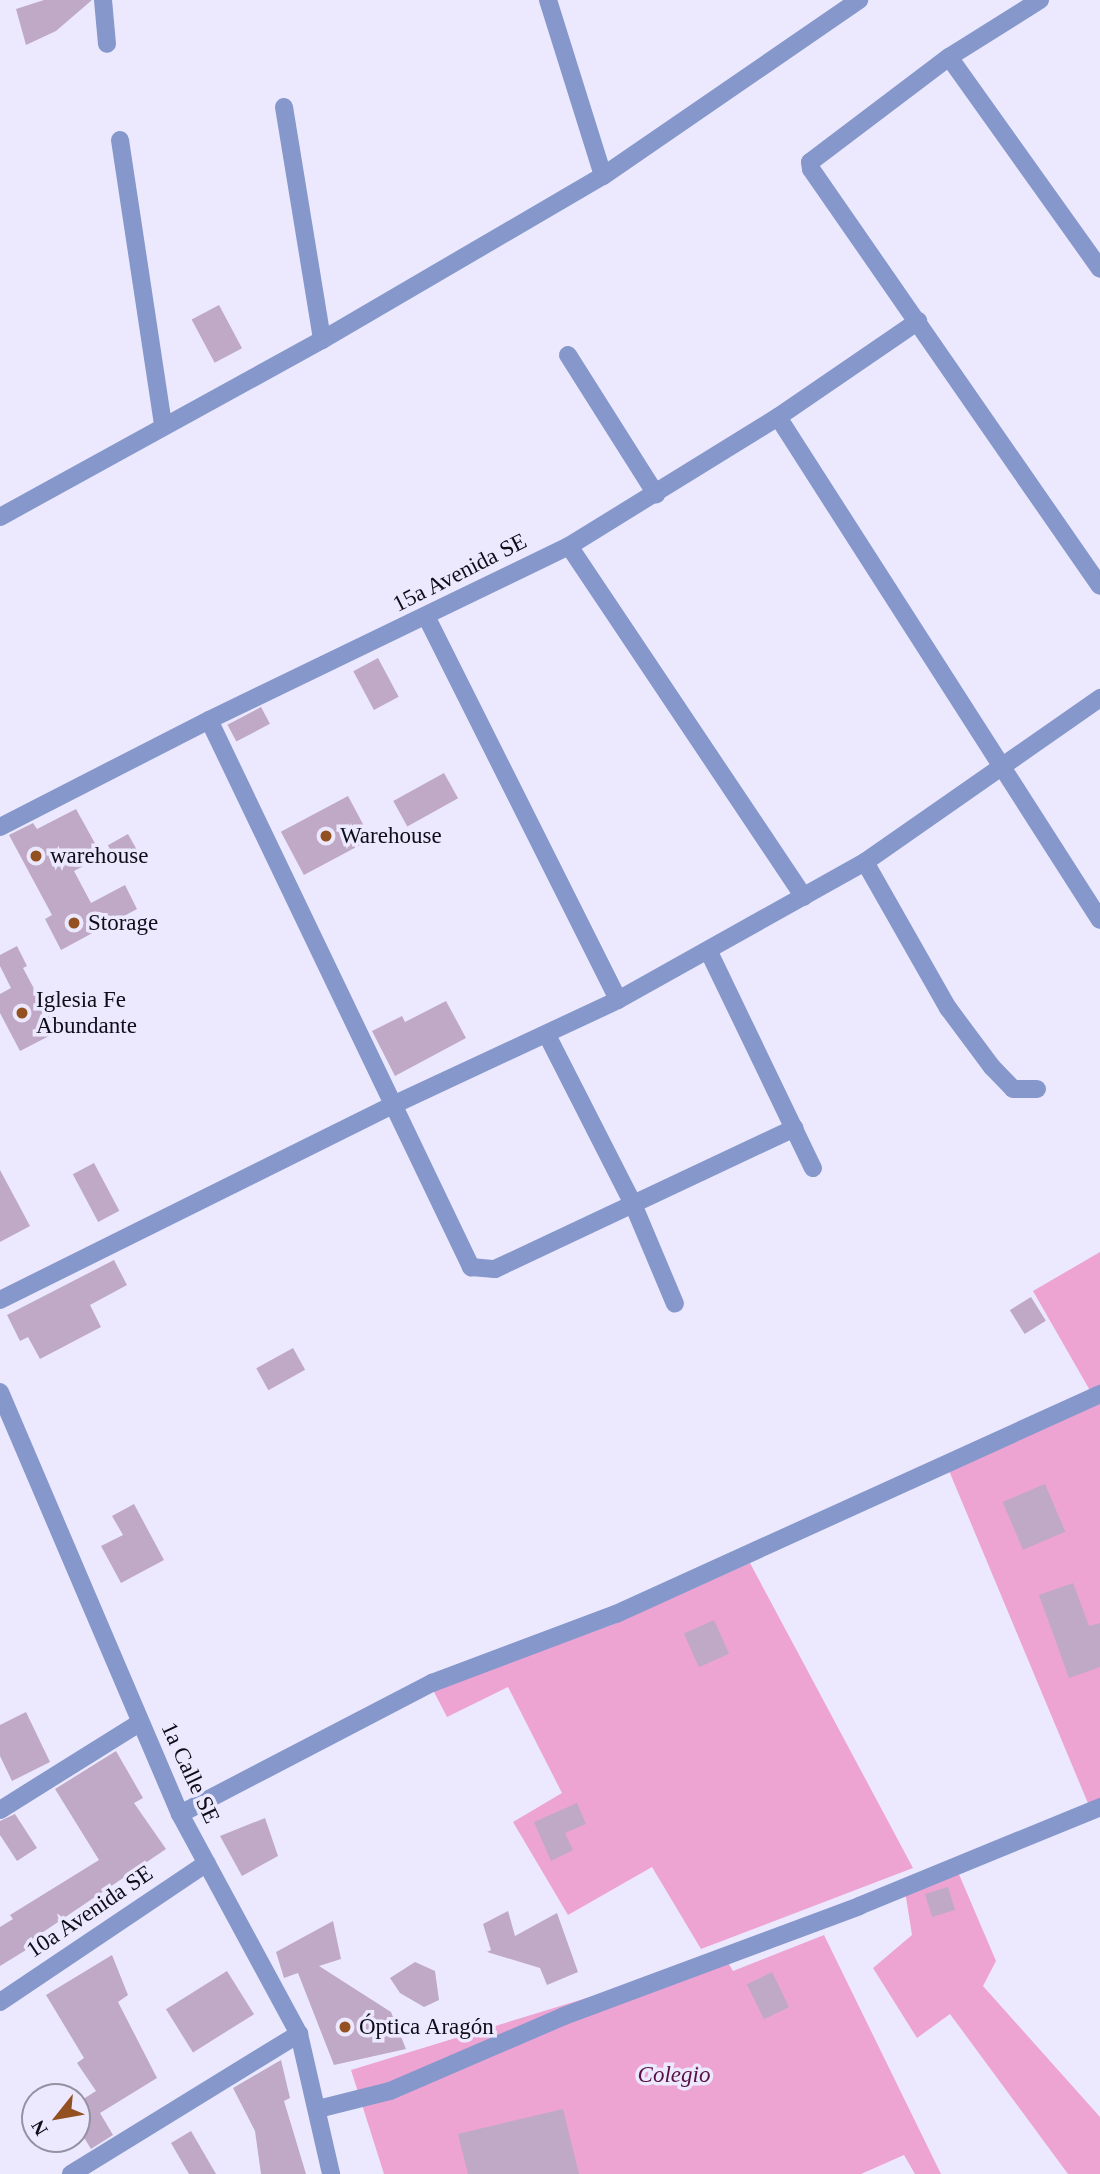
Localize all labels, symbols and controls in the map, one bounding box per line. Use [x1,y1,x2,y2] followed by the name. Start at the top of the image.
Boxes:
[388,527,532,619] street label: 15a Avenida SE
[340,822,442,850] place label: Warehouse
[318,828,334,844] marker: Warehouse
[50,842,148,870] place label: warehouse
[28,848,44,864] marker: warehouse
[88,909,158,937] place label: Storage
[66,915,82,931] marker: Storage
[36,986,137,1040] place label: Iglesia Fe Abundante
[14,1005,30,1021] marker: Iglesia Fe Abundante
[155,1718,225,1828] street label: 1a Calle SE
[21,1859,159,1965] street label: 10a Avenida SE
[359,2013,495,2041] place label: Óptica Aragón
[337,2019,353,2035] marker: Óptica Aragón
[638,2061,710,2089] park label: Colegio
[21,2083,91,2153] north arrow
[27,2117,52,2139] text: N

